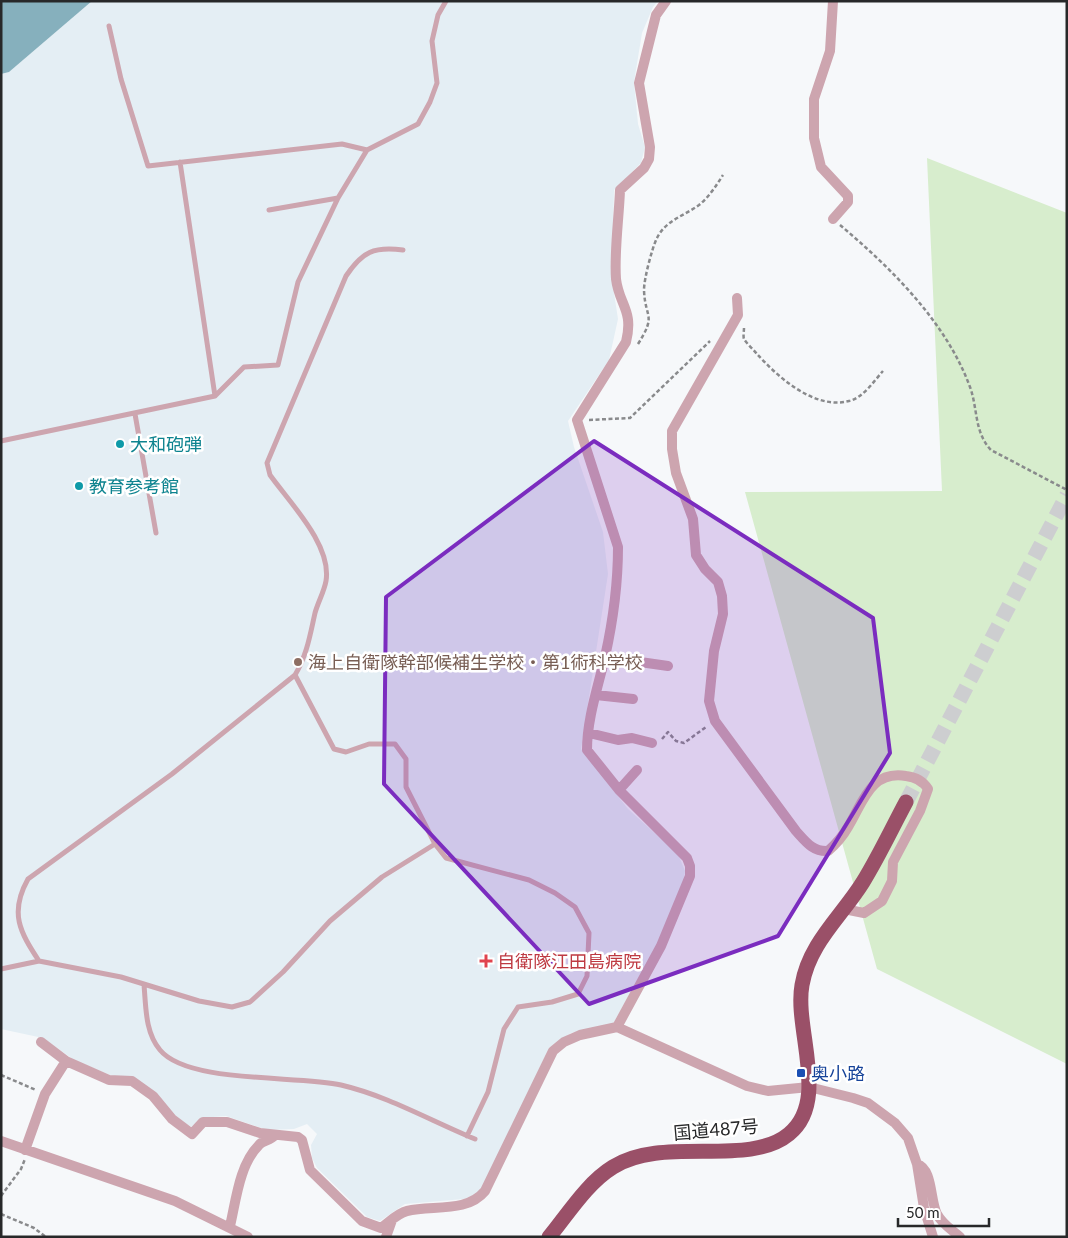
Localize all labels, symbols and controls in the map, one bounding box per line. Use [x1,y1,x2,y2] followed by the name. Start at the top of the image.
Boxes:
[130,433,202,455] place label: 大和砲弾
[114,438,126,450] marker: 大和砲弾
[89,475,179,497] place label: 教育参考館
[73,480,85,492] marker: 教育参考館
[308,651,642,673] place label: 海上自衛隊幹部候補生学校・第1術科学校
[292,656,304,668] marker: 海上自衛隊幹部候補生学校・第1術科学校
[497,950,641,972] place label: 自衛隊江田島病院
[479,954,493,968] marker: 自衛隊江田島病院
[811,1062,865,1084] place label: 奥小路
[795,1067,807,1079] marker: 奥小路
[673,1114,759,1144] street label: 国道487号
[898,1196,989,1228] scale bar
[906,1203,940,1221] text: 50 m

